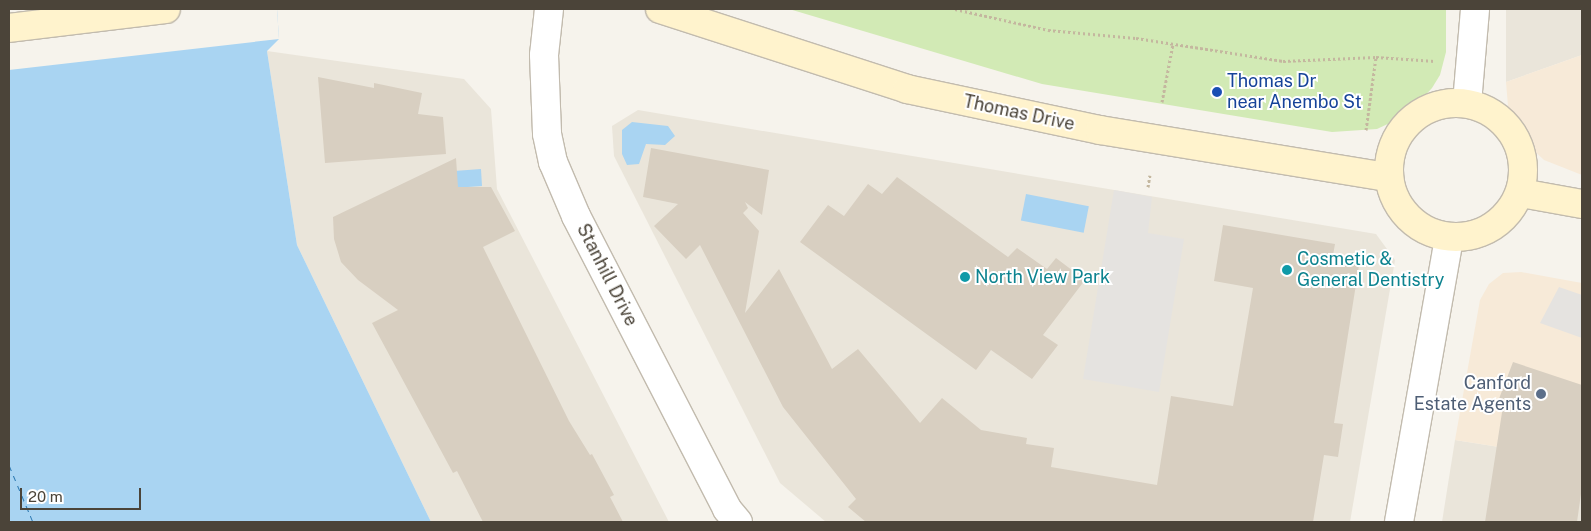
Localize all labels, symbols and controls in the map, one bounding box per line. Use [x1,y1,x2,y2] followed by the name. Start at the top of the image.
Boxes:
[1227,71,1362,114] place label: Thomas Dr near Anembo St
[1211,86,1223,98] marker: Thomas Dr near Anembo St
[961,91,1077,135] street label: Thomas Drive
[572,220,642,330] street label: Stanhill Drive
[1297,249,1444,292] place label: Cosmetic & General Dentistry
[1281,264,1293,276] marker: Cosmetic & General Dentistry
[975,266,1111,288] place label: North View Park
[959,271,971,283] marker: North View Park
[1414,373,1531,416] place label: Canford Estate Agents
[1535,388,1547,400] marker: Canford Estate Agents
[22,478,144,510] scale bar
[28,488,63,505] text: 20 m

